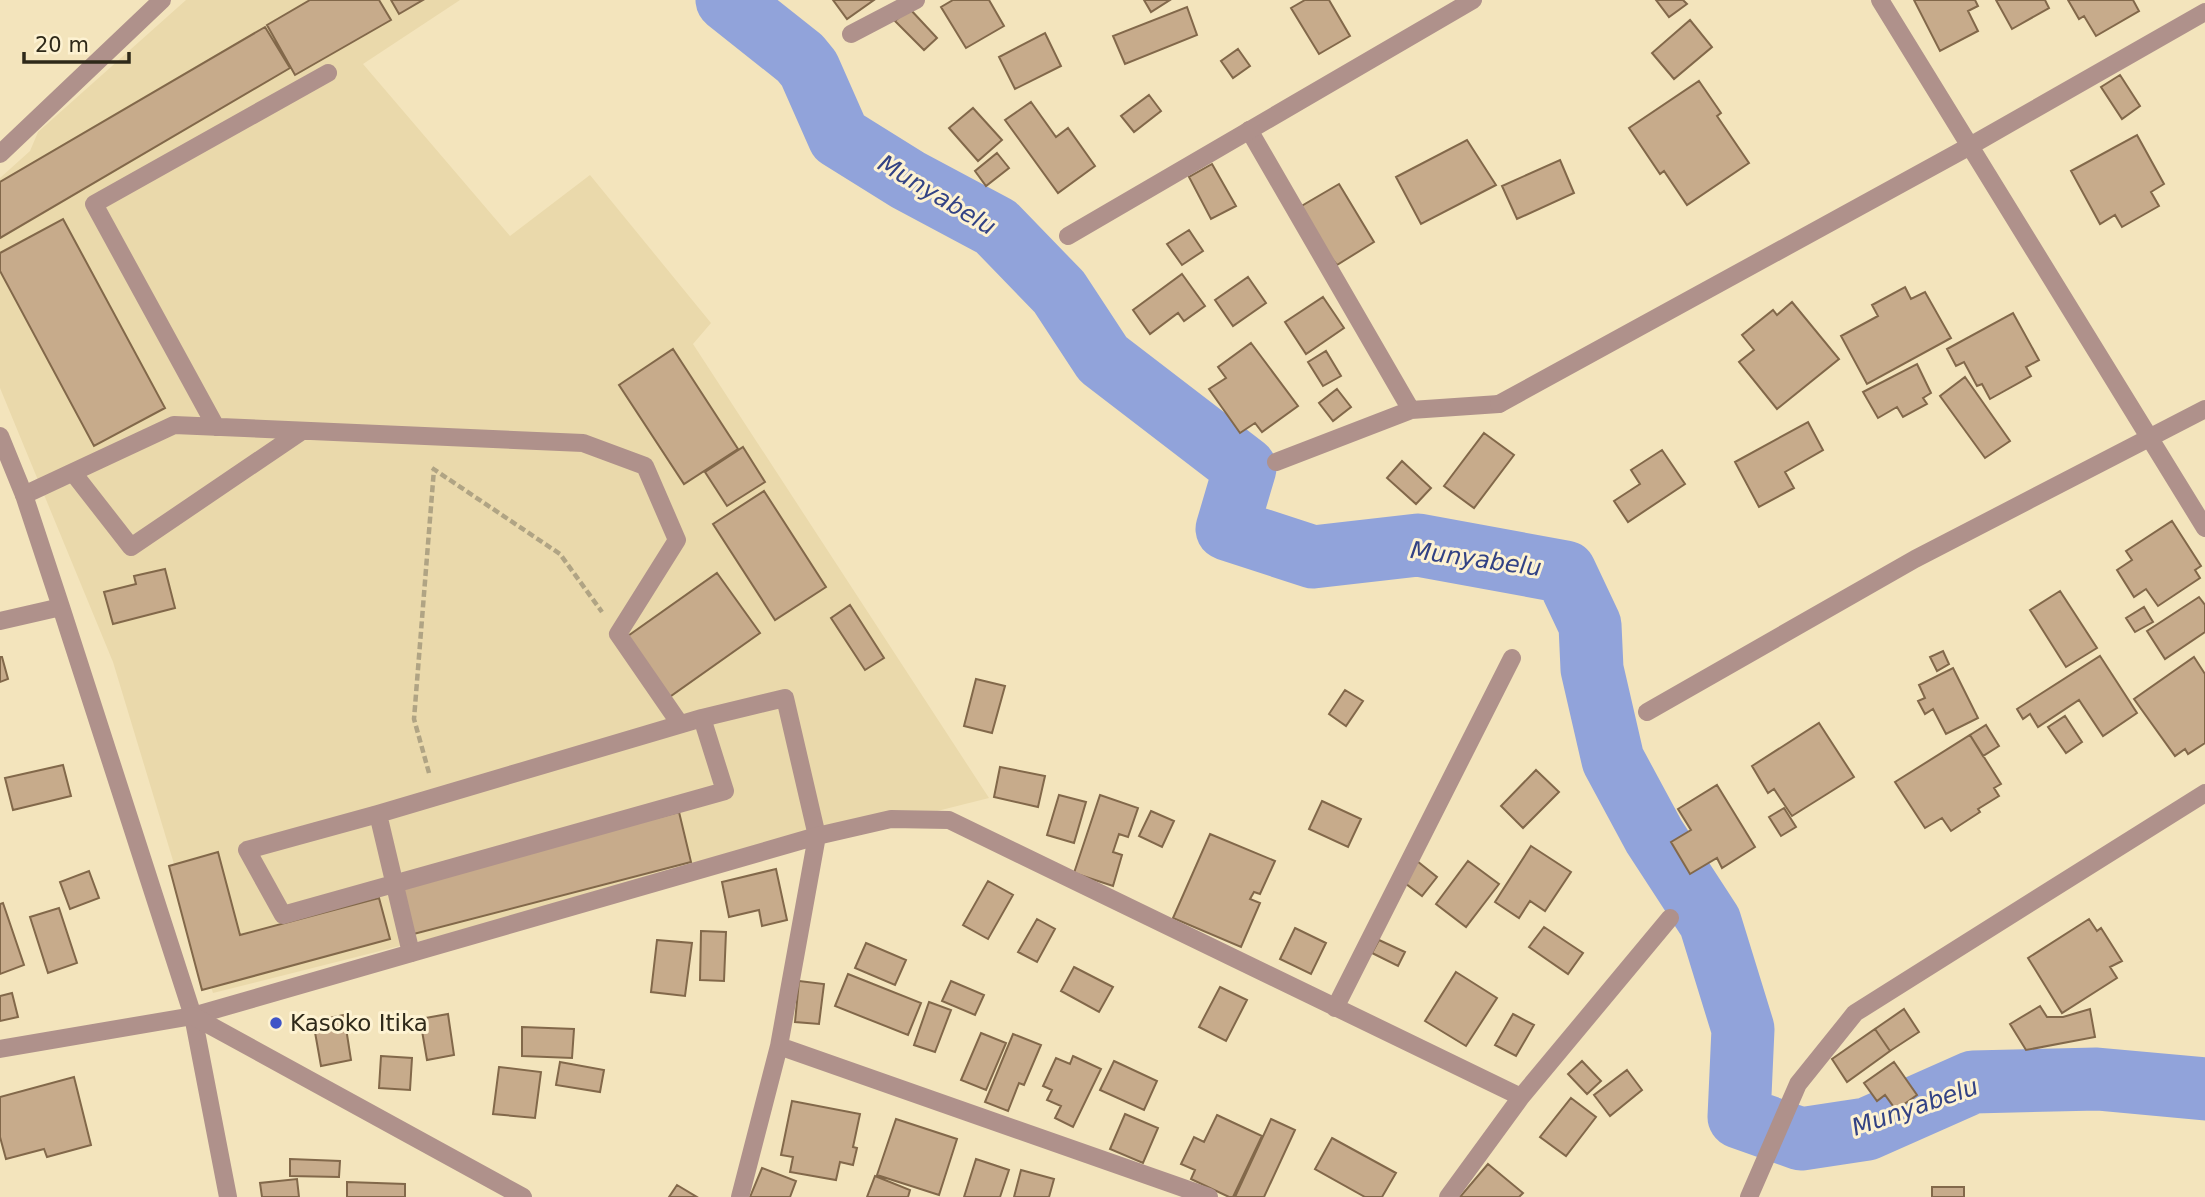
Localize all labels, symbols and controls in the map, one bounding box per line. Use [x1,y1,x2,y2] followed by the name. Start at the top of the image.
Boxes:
[24,21,130,65] scale bar
[35,33,89,57] text: 20 m
[873,149,1001,241] water label: Munyabelu
[1409,536,1543,582] water label: Munyabelu
[290,1010,428,1036] place label: Kasoko Itika
[268,1015,284,1031] marker: Kasoko Itika
[1848,1072,1982,1142] water label: Munyabelu

